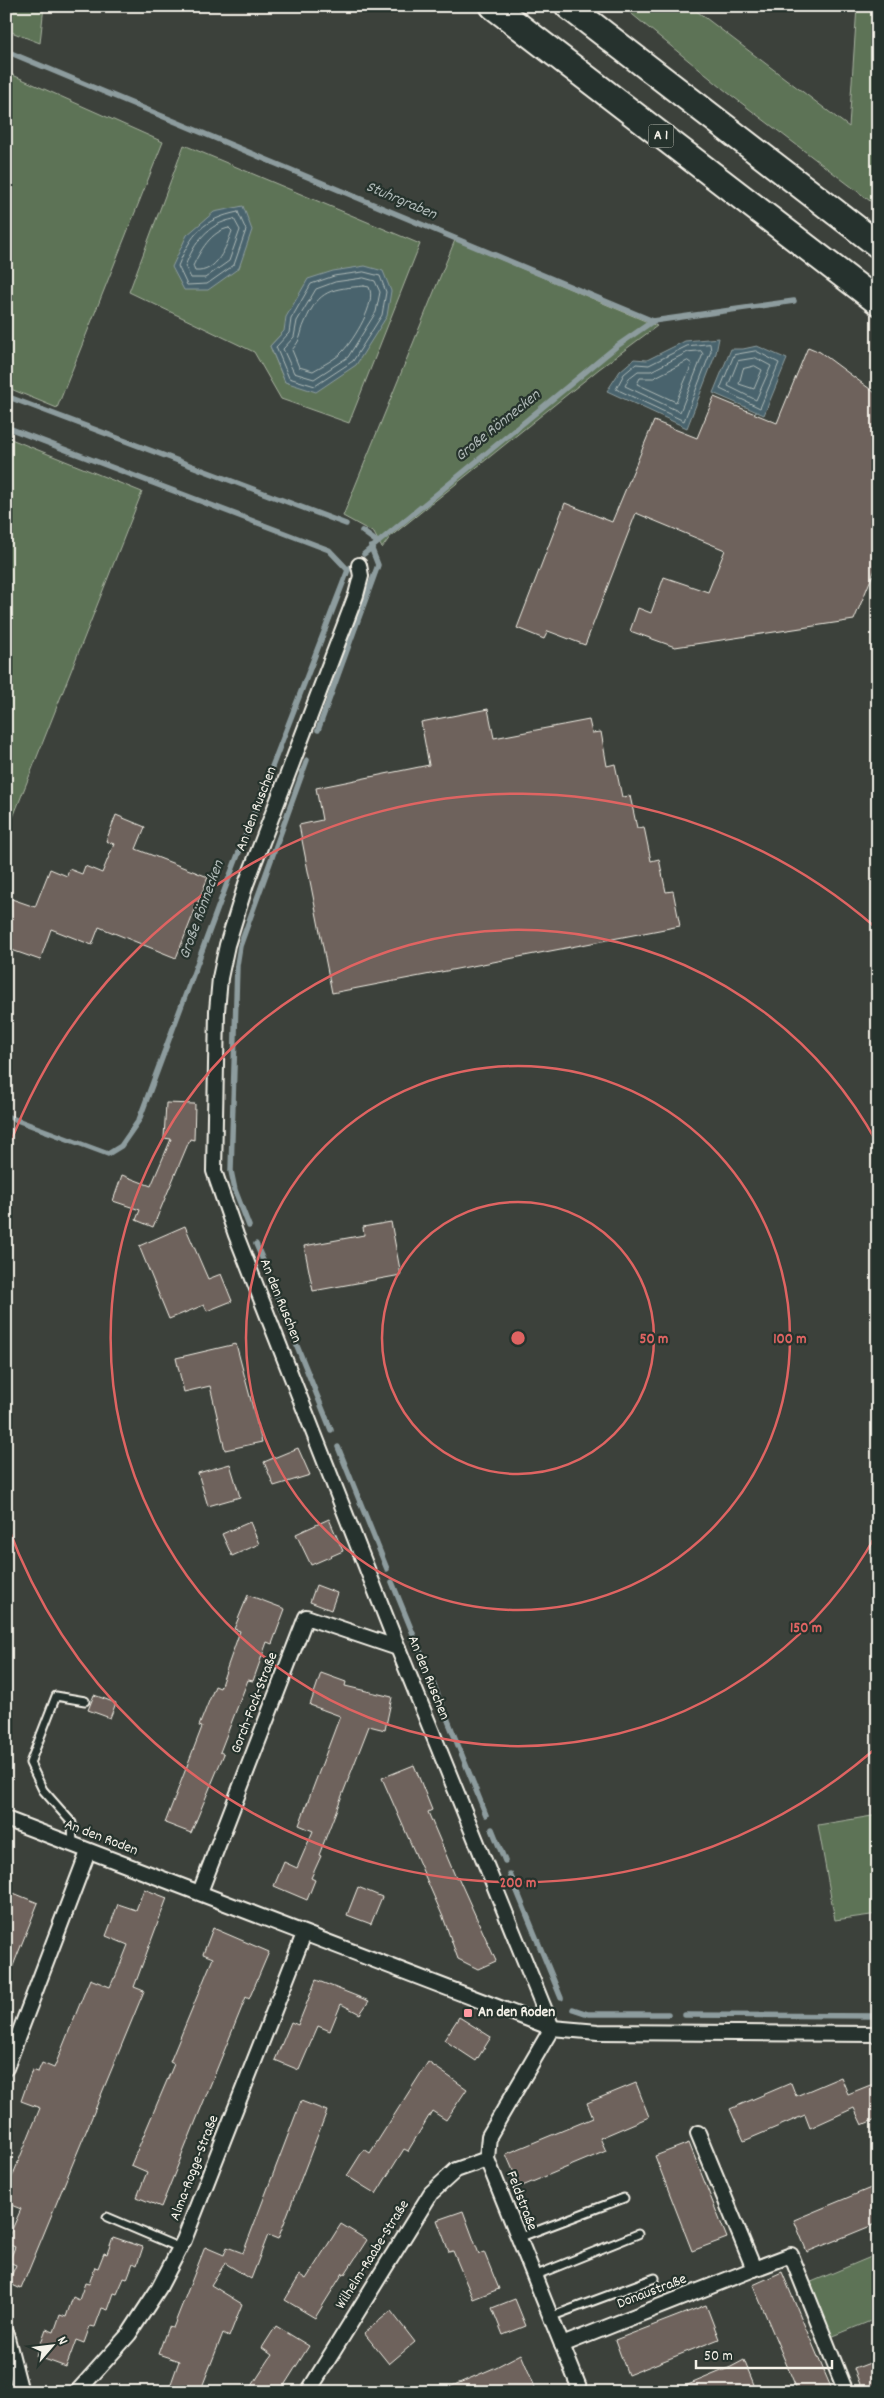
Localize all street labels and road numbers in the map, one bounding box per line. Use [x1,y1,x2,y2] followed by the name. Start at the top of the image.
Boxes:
[648,124,674,148] road number: A 1
[231,763,283,855] street label: An den Ruschen
[253,1256,307,1346] street label: An den Ruschen
[401,1633,455,1723] street label: An den Ruschen
[226,1649,285,1757] street label: Gorch-Fock-Straße
[61,1814,141,1862] street label: An den Roden
[165,2112,225,2224] street label: Alma-Rogge-Straße
[500,2168,543,2234] street label: Feldstraße
[330,2196,416,2314] street label: Wilhelm-Raabe-Straße
[614,2269,690,2315] street label: Donaustraße

